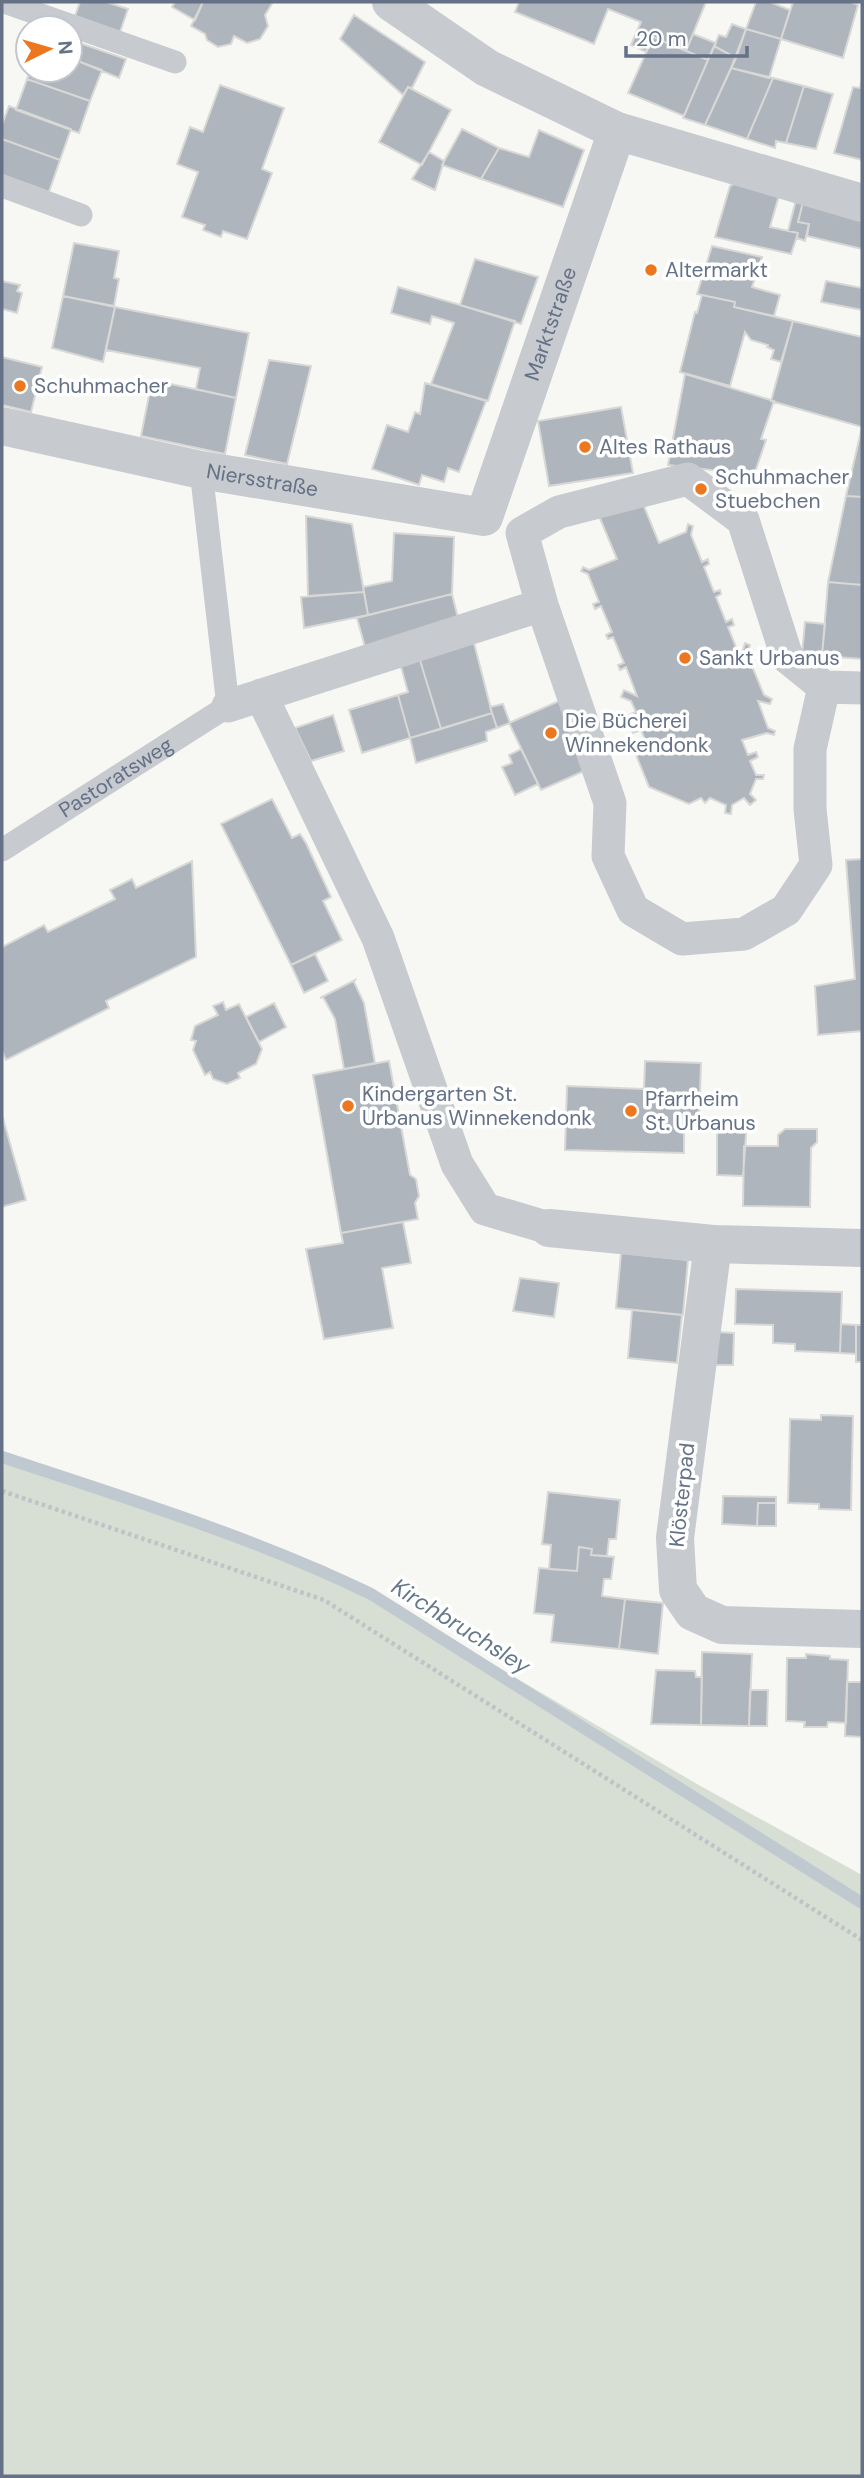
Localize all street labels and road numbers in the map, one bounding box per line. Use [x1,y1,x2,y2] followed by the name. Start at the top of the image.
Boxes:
[518,263,583,385] street label: Marktstraße
[204,457,320,503] street label: Niersstraße
[53,731,179,824] street label: Pastoratsweg
[663,1441,701,1549] street label: Klösterpad

